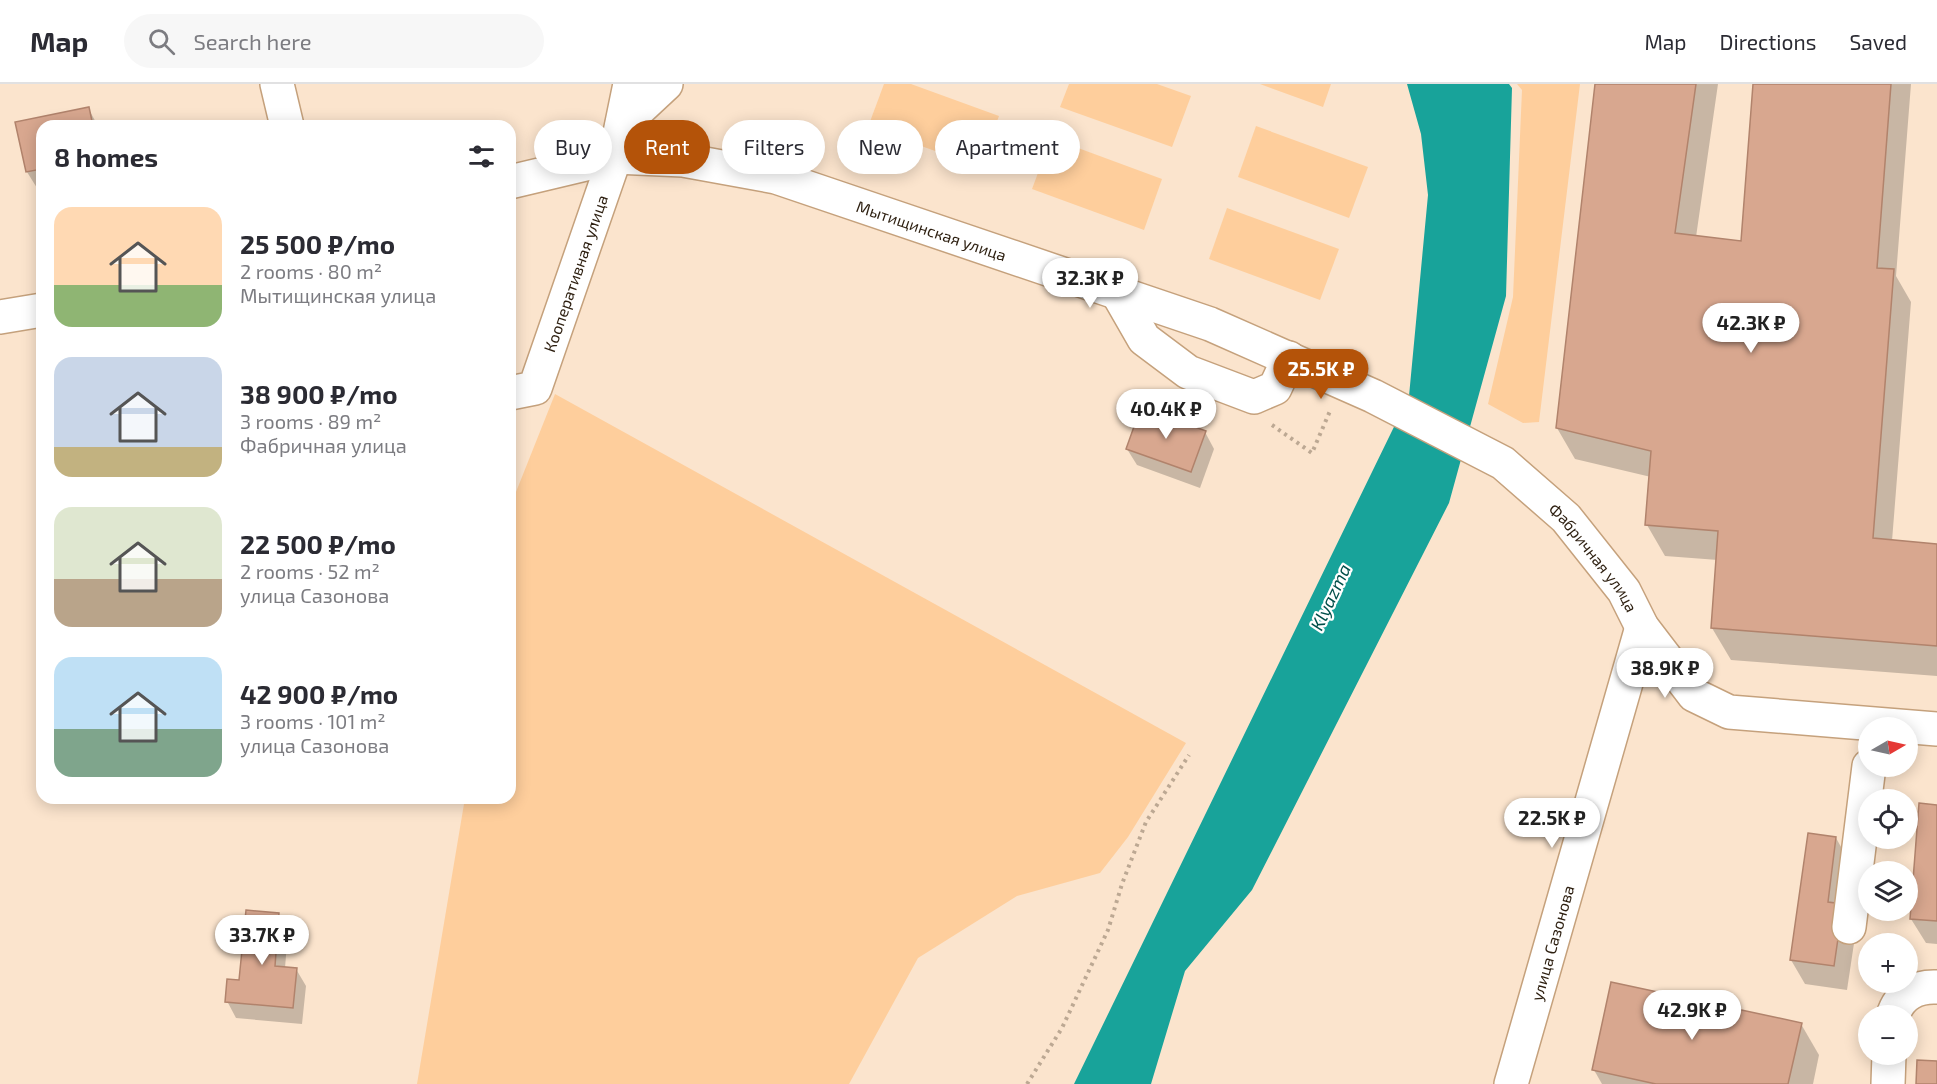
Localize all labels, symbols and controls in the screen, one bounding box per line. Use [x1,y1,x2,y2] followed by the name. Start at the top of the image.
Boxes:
[124,14,544,68] search box
[30,24,88,58] text: Map
[145,25,178,58] icon: search
[193,28,312,54] text: Search here
[1644,29,1687,54] text: Map
[1720,29,1816,54] text: Directions
[1849,29,1907,54] text: Saved
[534,120,612,174] chip: Buy
[624,120,710,174] chip: Rent
[722,120,825,174] chip: Filters
[837,120,923,174] chip: New
[935,120,1080,174] chip: Apartment
[465,140,498,173] icon: filters
[54,141,158,172] text: 8 homes
[539,192,611,354] street label: Кооперативная улица
[854,196,1009,264] street label: Мытищинская улица
[240,228,395,259] text: 25 500 ₽/mo
[102,231,174,303] icon: home
[1035,258,1145,309] pin: 32.3K ₽
[240,259,382,283] text: 2 rooms · 80 m²
[1056,265,1124,289] text: 32.3K ₽
[240,283,436,307] text: Мытищинская улица
[1696,303,1806,354] pin: 42.3K ₽
[1716,310,1786,334] text: 42.3K ₽
[1266,349,1376,400] pin: 25.5K ₽
[1287,356,1355,380] text: 25.5K ₽
[240,378,397,409] text: 38 900 ₽/mo
[102,381,174,453] icon: home
[1111,389,1221,440] pin: 40.4K ₽
[1130,396,1202,420] text: 40.4K ₽
[240,409,381,433] text: 3 rooms · 89 m²
[240,433,407,457] text: Фабричная улица
[1546,499,1642,615] street label: Фабричная улица
[240,528,396,559] text: 22 500 ₽/mo
[102,531,174,603] icon: home
[240,559,380,583] text: 2 rooms · 52 m²
[1305,560,1355,634] water label: Klyazma
[240,583,389,607] text: улица Сазонова
[1610,648,1720,699] pin: 38.9K ₽
[1630,655,1700,679] text: 38.9K ₽
[240,678,398,709] text: 42 900 ₽/mo
[102,681,174,753] icon: home
[240,709,386,733] text: 3 rooms · 101 m²
[1858,717,1918,777] north arrow
[1858,717,1918,1065] map controls
[240,733,389,757] text: улица Сазонова
[1858,789,1918,849] button: locate
[1497,798,1607,849] pin: 22.5K ₽
[1518,805,1586,829] text: 22.5K ₽
[1858,861,1918,921] button: layers
[1526,883,1577,1003] street label: улица Сазонова
[207,915,317,966] pin: 33.7K ₽
[229,922,295,946] text: 33.7K ₽
[1858,933,1918,993] button: +
[1637,990,1747,1041] pin: 42.9K ₽
[1657,997,1727,1021] text: 42.9K ₽
[1858,1005,1918,1065] button: −

